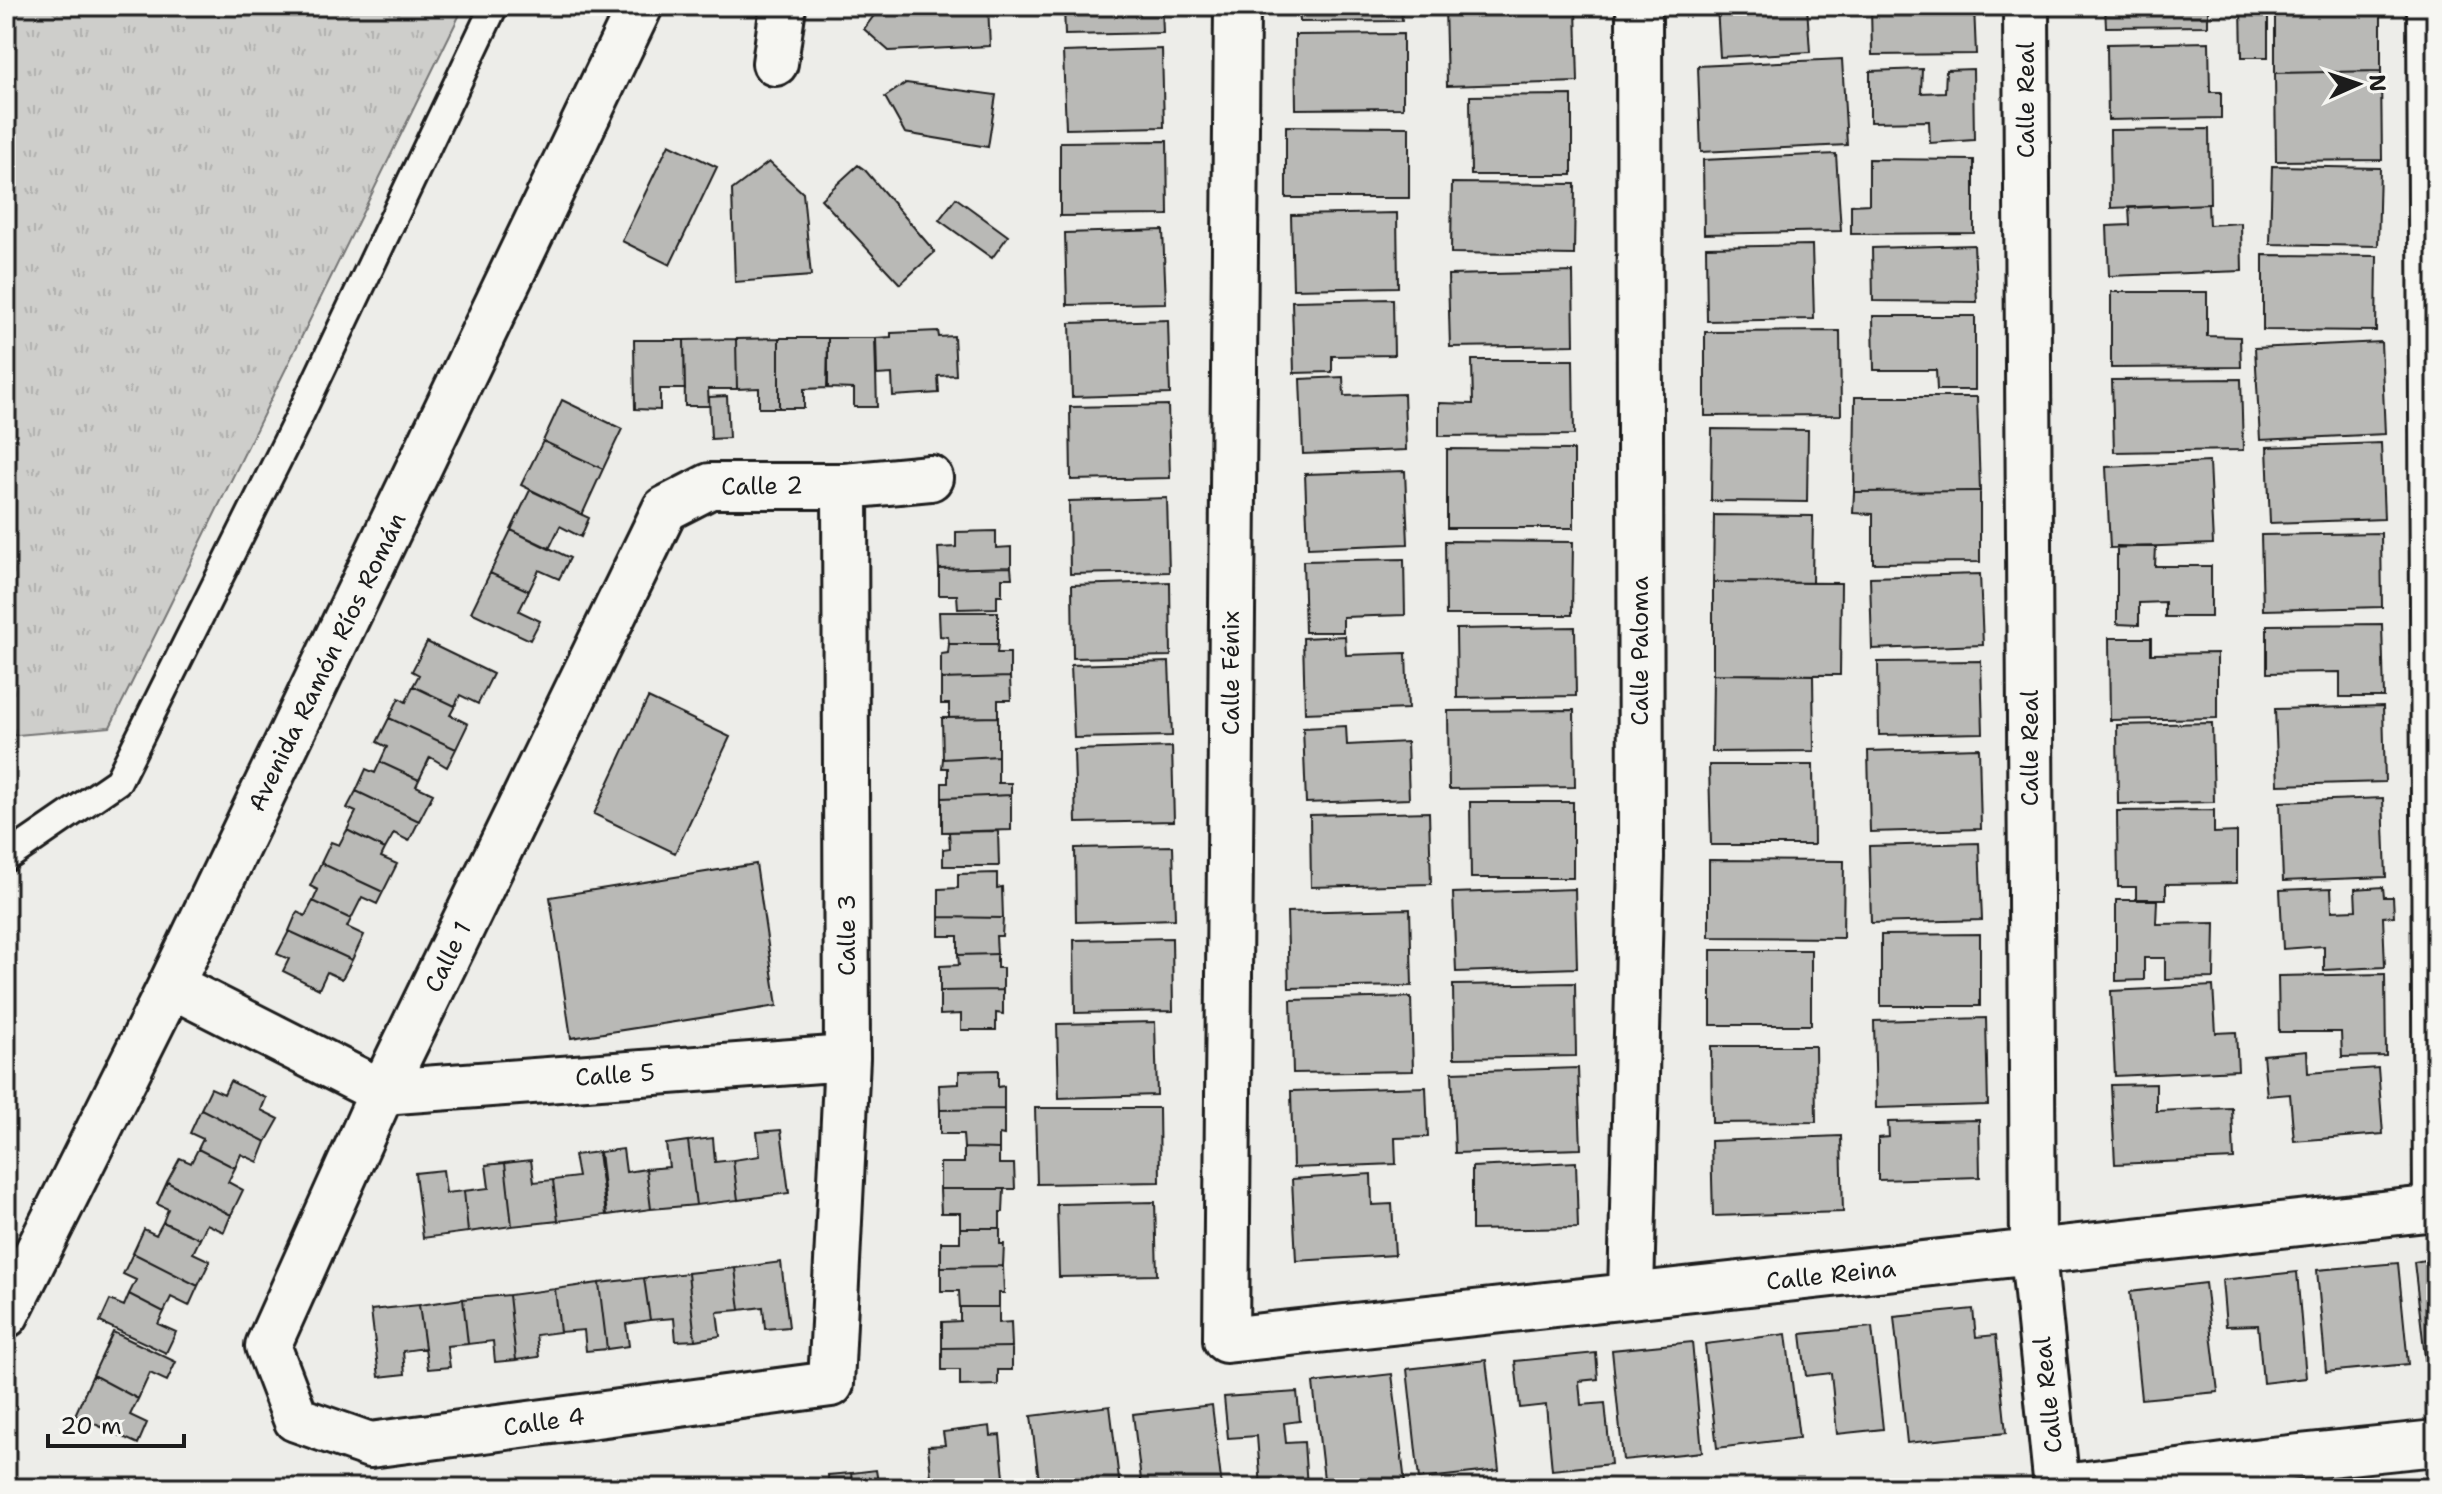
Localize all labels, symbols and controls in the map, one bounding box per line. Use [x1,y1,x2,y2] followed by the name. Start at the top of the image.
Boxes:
[2010,41,2042,158] street label: Calle Real
[2318,44,2398,124] north arrow
[2363,74,2392,92] text: N
[721,469,803,503] street label: Calle 2
[241,507,413,817] street label: Avenida Ramón Ríos Román
[1624,576,1656,726] street label: Calle Paloma
[1215,611,1247,735] street label: Calle Fénix
[2014,689,2046,806] street label: Calle Real
[831,894,863,976] street label: Calle 3
[417,916,479,998] street label: Calle 1
[574,1056,656,1094] street label: Calle 5
[1764,1252,1898,1298] street label: Calle Reina
[2026,1335,2070,1455] street label: Calle Real
[48,1398,184,1448] scale bar
[501,1400,587,1444] street label: Calle 4
[60,1410,122,1442] text: 20 m

